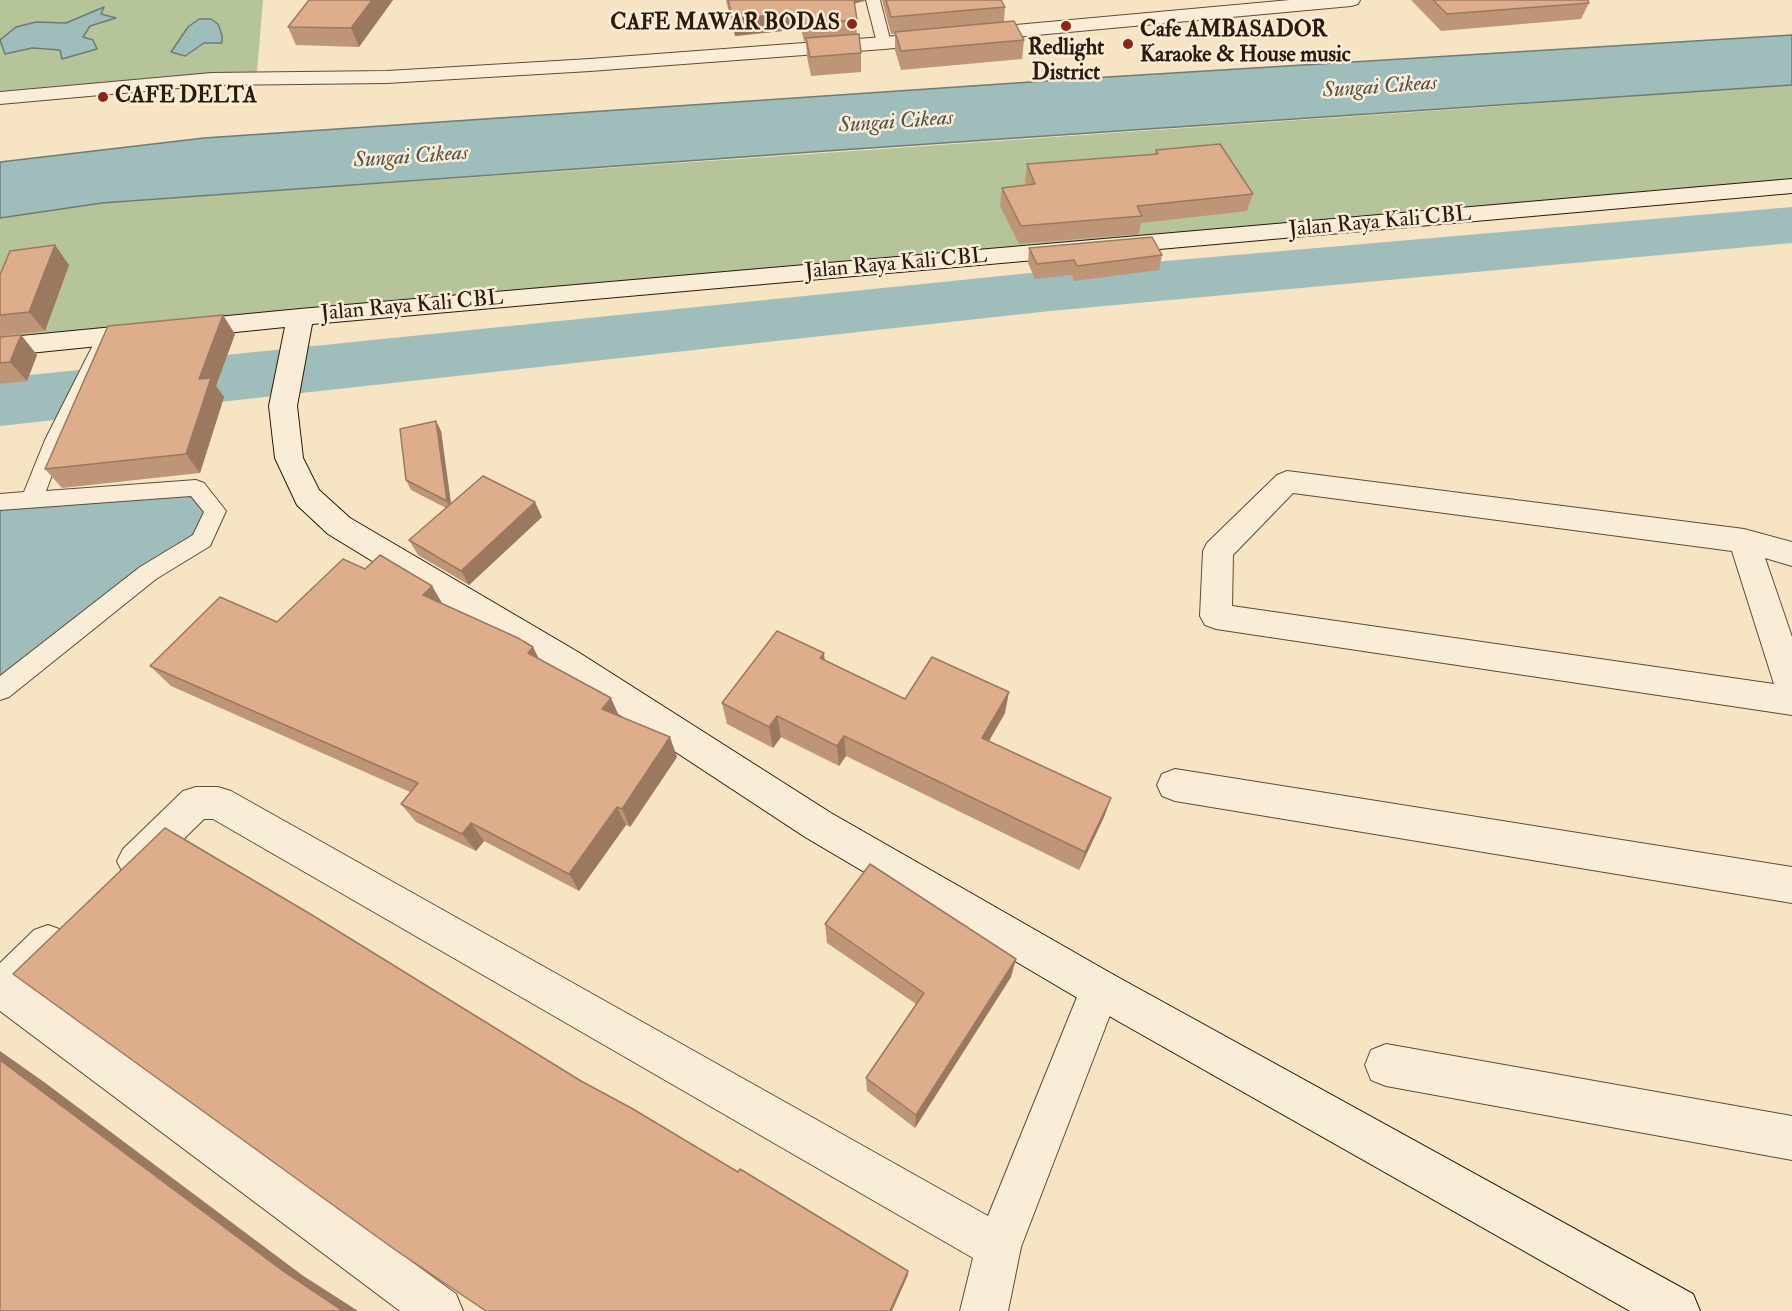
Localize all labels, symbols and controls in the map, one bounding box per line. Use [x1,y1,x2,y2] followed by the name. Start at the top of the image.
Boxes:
[610,11,840,37] place label: CAFE MAWAR BODAS
[845,17,859,31] marker: CAFE MAWAR BODAS
[1140,18,1351,70] place label: Cafe AMBASADOR Karaoke & House music
[1059,19,1073,33] marker: Redlight District
[1028,36,1104,88] place label: Redlight District
[1121,37,1135,51] marker: Cafe AMBASADOR Karaoke & House music
[1322,71,1438,105] water label: Sungai Cikeas
[115,84,257,110] place label: CAFE DELTA
[96,90,110,104] marker: CAFE DELTA
[838,106,954,140] water label: Sungai Cikeas
[353,141,469,175] water label: Sungai Cikeas
[1288,202,1472,244] street label: Jalan Raya Kali CBL
[804,244,988,286] street label: Jalan Raya Kali CBL
[320,286,504,328] street label: Jalan Raya Kali CBL

